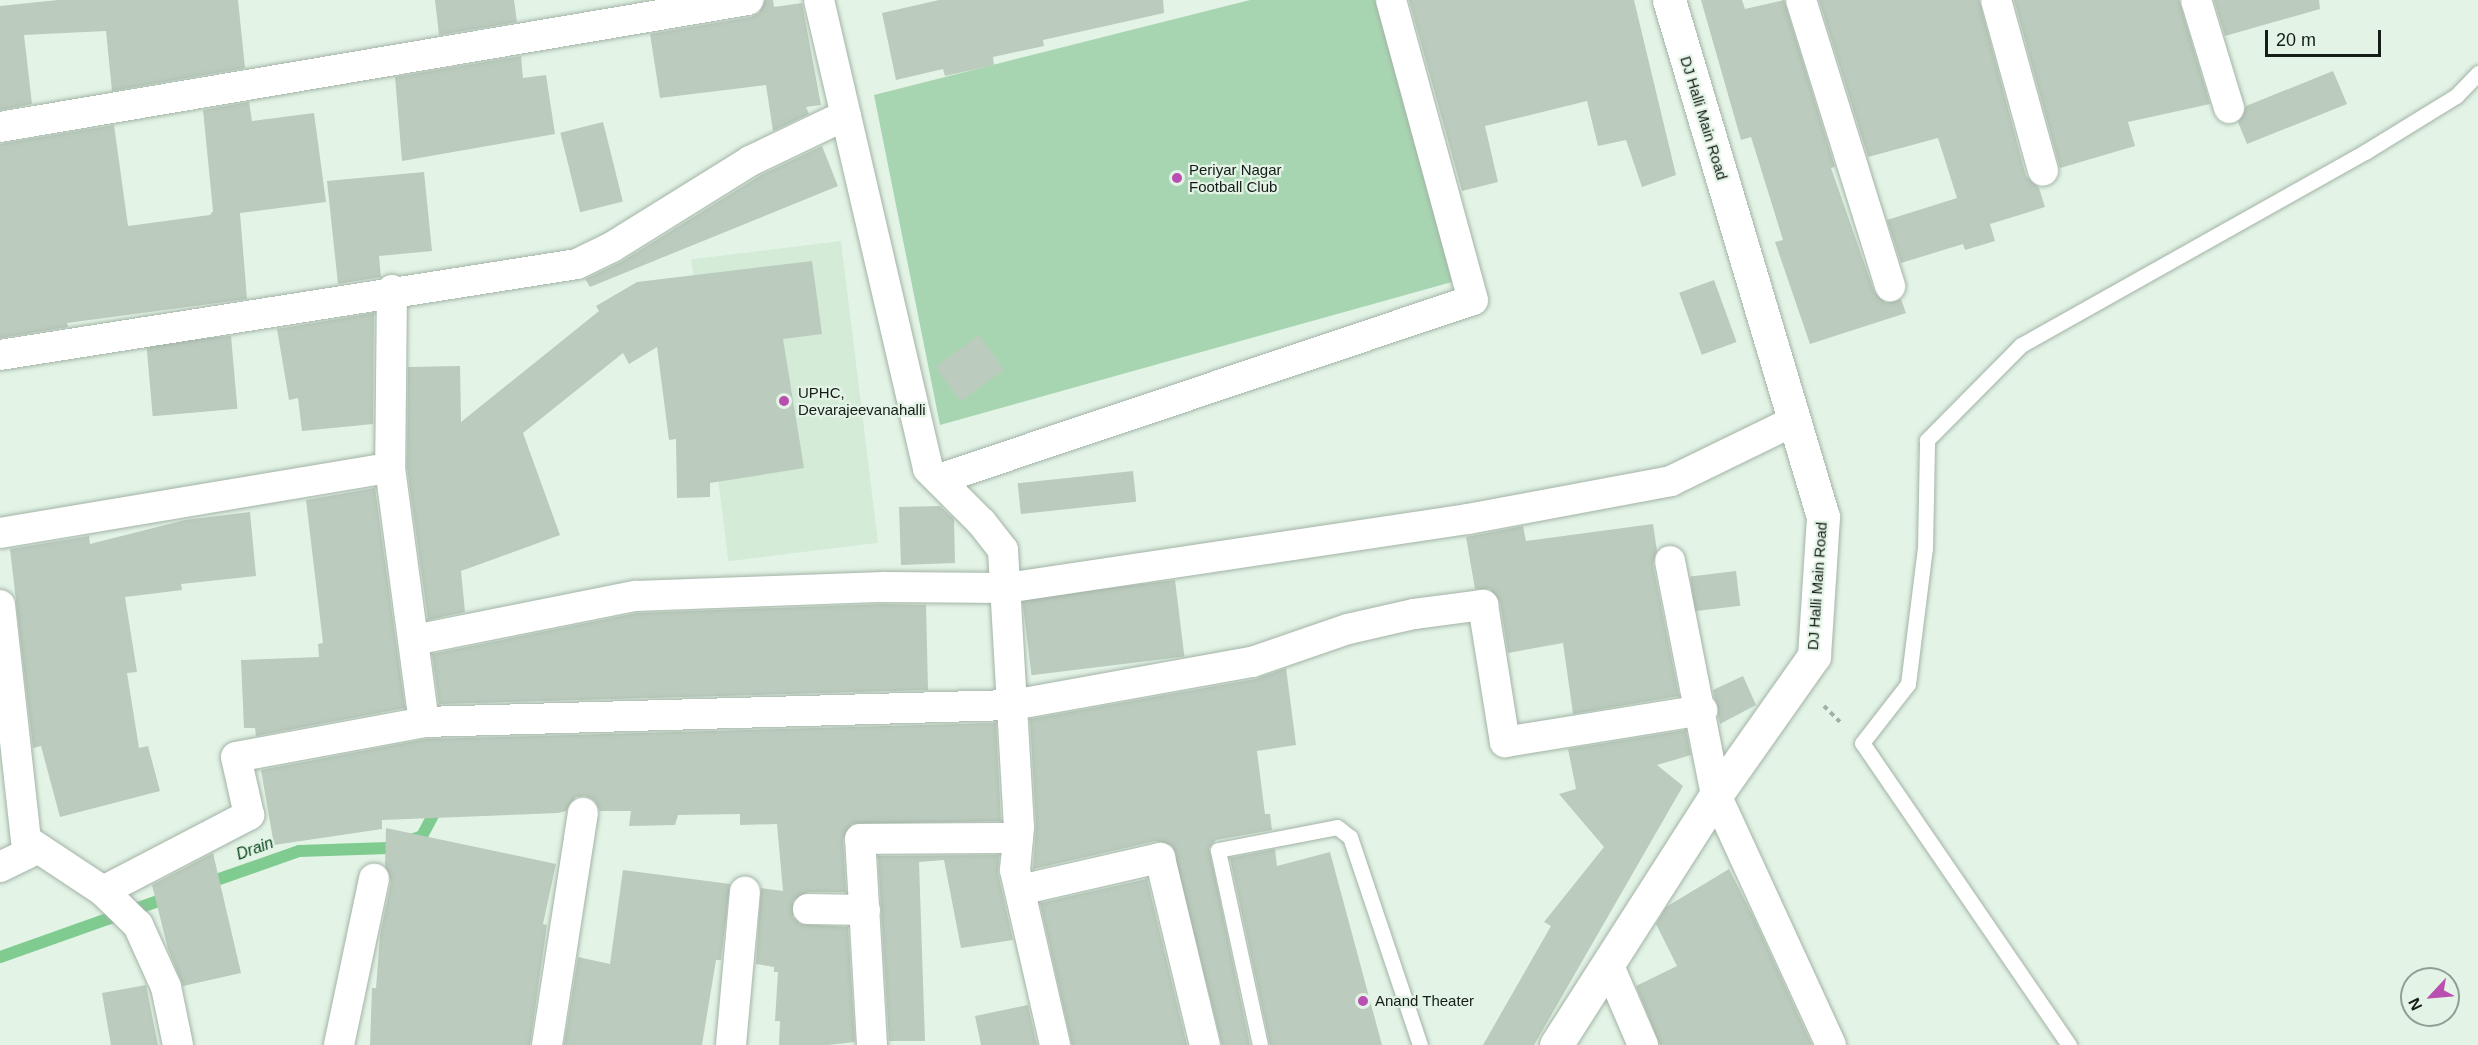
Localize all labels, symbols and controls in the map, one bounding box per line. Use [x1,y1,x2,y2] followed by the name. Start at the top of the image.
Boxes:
[2268,18,2384,56] scale bar
[2276,30,2316,50] text: 20 m
[1677,54,1731,182] street label: DJ Halli Main Road
[1189,160,1282,195] place label: Periyar Nagar Football Club
[1170,171,1184,185] marker: Periyar Nagar Football Club
[798,383,926,418] place label: UPHC, Devarajeevanahalli
[775,392,793,410] marker: UPHC, Devarajeevanahalli
[1804,521,1830,651] street label: DJ Halli Main Road
[234,833,276,865] water label: Drain
[2400,967,2460,1027] north arrow
[1375,992,1474,1010] place label: Anand Theater
[1356,994,1370,1008] marker: Anand Theater
[2405,995,2425,1013] text: N

